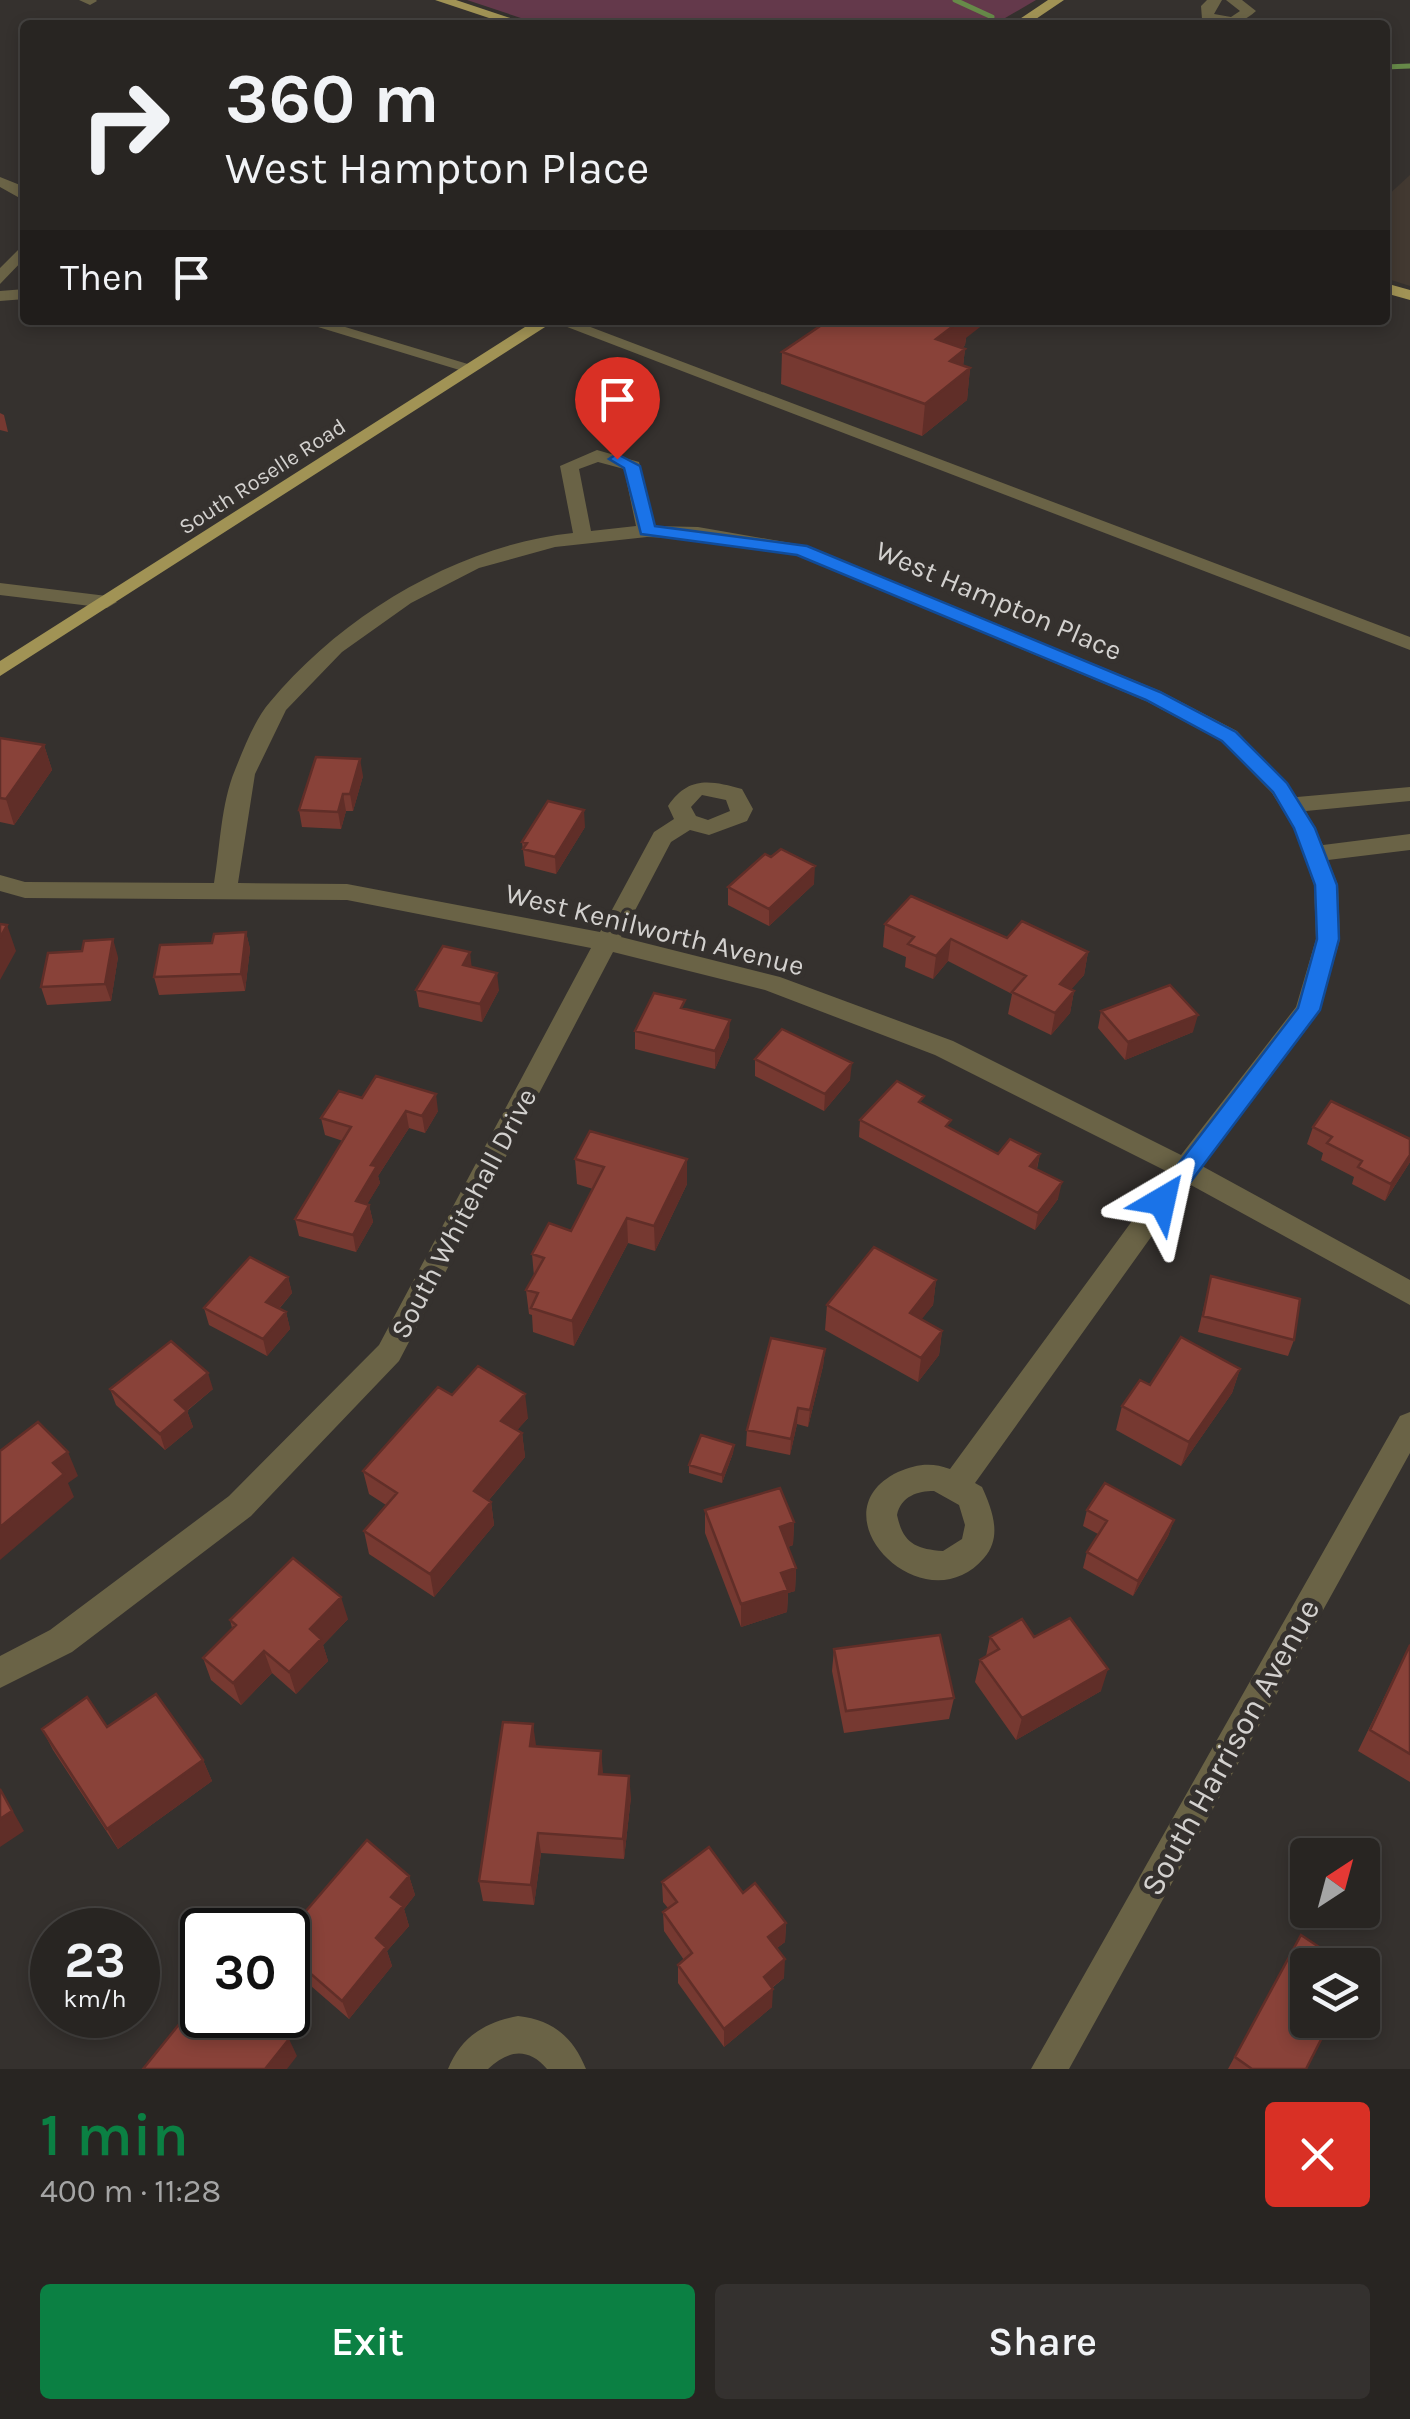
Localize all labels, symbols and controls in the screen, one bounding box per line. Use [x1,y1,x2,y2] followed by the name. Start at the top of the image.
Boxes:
[225,58,439,140] text: 360 m
[60,60,190,190] icon: right
[225,142,649,194] text: West Hampton Place
[164,250,219,305] icon: arrive
[60,255,144,300] text: Then
[575,357,660,460] pin
[590,372,645,427] icon: arrive
[174,413,351,540] street label: South Roselle Road
[871,534,1127,667] street label: West Hampton Place
[502,876,808,983] street label: West Kenilworth Avenue
[384,1083,543,1344] street label: South Whitehall Drive
[1110,1149,1214,1253] position arrow
[1133,1592,1327,1902] street label: South Harrison Avenue
[1290,1838,1380,1928] north arrow
[1290,1838,1380,2038] map controls
[180,1908,310,2038] speed limit sign: 30
[64,1931,126,1990] text: 23
[1290,1948,1380,2038] button: layers
[63,1984,127,2013] text: km/h
[40,2100,189,2170] text: 1 min
[1265,2102,1370,2207] button: close
[40,2173,221,2210] text: 400 m · 11:28
[40,2284,695,2399] button: Exit
[715,2284,1370,2399] button: Share

